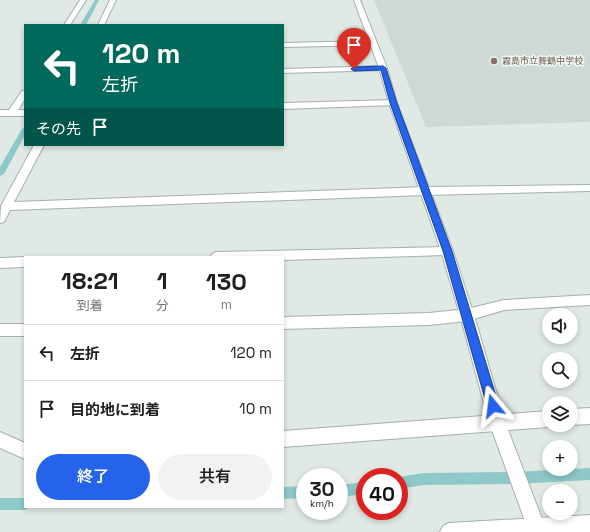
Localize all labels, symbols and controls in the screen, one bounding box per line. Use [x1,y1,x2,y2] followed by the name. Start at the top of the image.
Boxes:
[337,28,371,69] pin
[343,34,365,56] icon: arrive
[102,35,180,71] text: 120 m
[36,40,88,92] icon: left
[502,55,583,67] place label: 霧島市立舞鶴中学校
[489,56,499,66] marker: 霧島市立舞鶴中学校
[102,73,138,96] text: 左折
[89,116,111,138] icon: arrive
[36,119,81,138] text: その先
[61,265,119,296] text: 18:21
[157,265,168,296] text: 1
[206,266,247,297] text: 130
[221,296,232,313] text: m
[77,297,103,314] text: 到着
[156,297,169,314] text: 分
[542,308,578,520] map controls
[542,308,578,344] button: sound
[36,342,58,364] icon: left
[230,343,272,362] text: 120 m
[70,344,100,363] text: 左折
[542,352,578,388] button: search
[472,385,514,427] position arrow
[542,396,578,432] button: layers
[36,398,58,420] icon: arrive
[239,399,272,418] text: 10 m
[70,400,160,419] text: 目的地に到着
[542,440,578,476] button: +
[36,454,150,500] button: 終了
[158,454,272,500] button: 共有
[356,468,408,520] speed limit sign: 40
[309,476,335,502] text: 30
[542,484,578,520] button: −
[310,497,334,510] text: km/h

